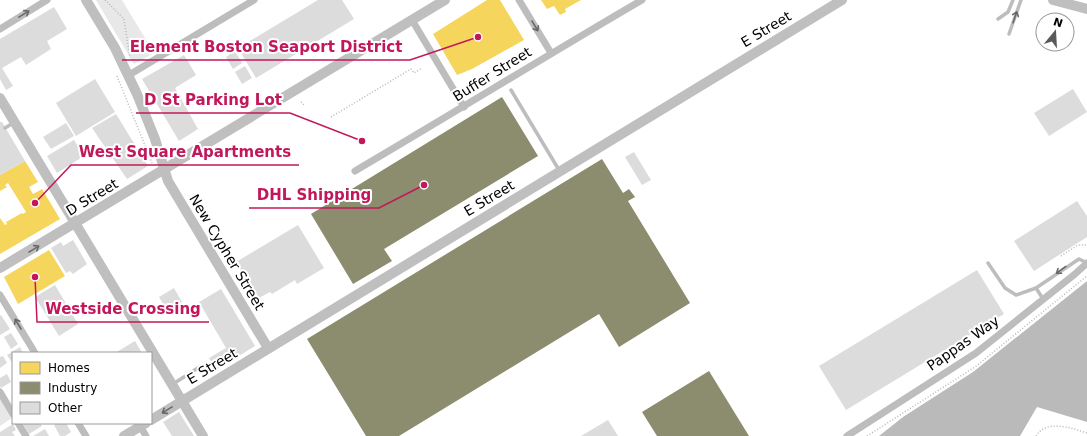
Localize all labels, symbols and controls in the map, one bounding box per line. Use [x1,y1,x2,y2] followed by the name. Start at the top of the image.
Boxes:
[738,8,794,50] street label: E Street
[18,10,30,18] one-way arrow
[1011,11,1019,23] one-way arrow
[1035,12,1075,52] north arrow
[1052,15,1064,31] text: N
[532,20,540,32] one-way arrow
[122,33,410,60] callout: Element Boston Seaport District
[130,38,402,56] text: Element Boston Seaport District
[450,43,535,104] street label: Buffer Street
[136,86,290,113] callout: D St Parking Lot
[144,91,282,109] text: D St Parking Lot
[71,138,299,165] callout: West Square Apartments
[79,143,291,161] text: West Square Apartments
[63,175,121,219] street label: D Street
[461,177,517,219] street label: E Street
[249,181,379,208] callout: DHL Shipping
[257,186,371,204] text: DHL Shipping
[186,191,268,313] street label: New Cypher Street
[28,244,40,252] one-way arrow
[1055,266,1066,275] one-way arrow
[37,295,209,322] callout: Westside Crossing
[45,300,201,318] text: Westside Crossing
[924,312,1002,374] street label: Pappas Way
[13,318,21,330] one-way arrow
[184,345,240,387] street label: E Street
[12,352,152,424] legend
[48,361,90,375] text: Homes
[48,381,97,395] text: Industry
[48,401,82,415] text: Other
[161,406,172,414] one-way arrow

